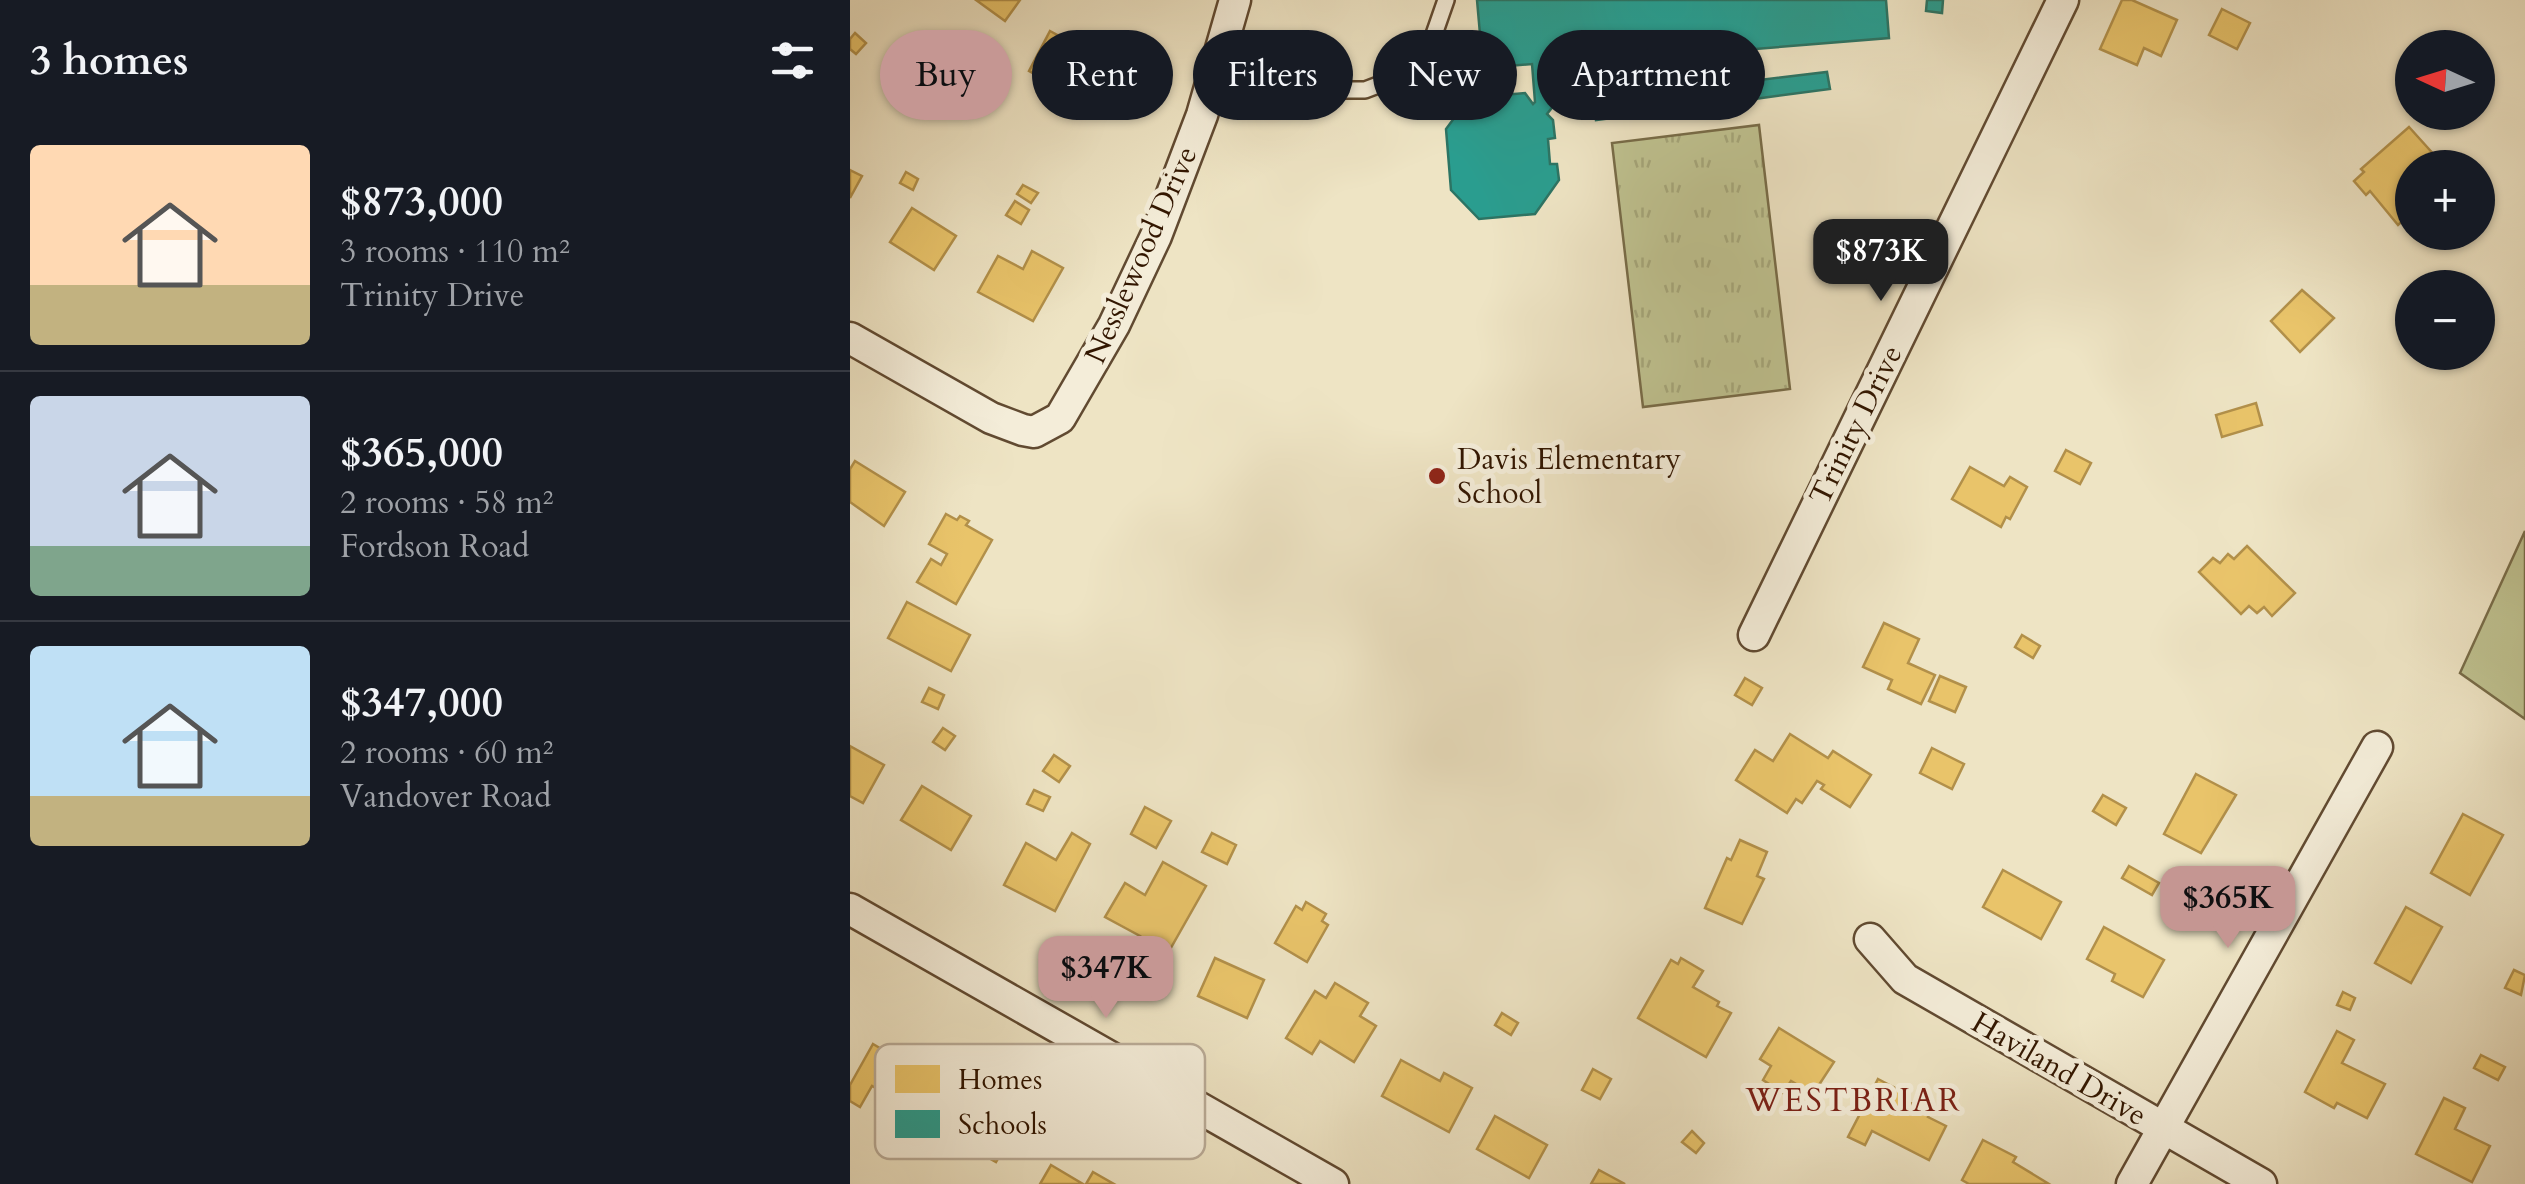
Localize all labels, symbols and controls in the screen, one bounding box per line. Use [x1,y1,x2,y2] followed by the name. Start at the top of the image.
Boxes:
[880,30,1012,120] chip: Buy
[1032,30,1173,120] chip: Rent
[1193,30,1353,120] chip: Filters
[1373,30,1517,120] chip: New
[1537,30,1765,120] chip: Apartment
[2395,30,2495,130] north arrow
[2395,30,2495,370] map controls
[30,32,188,89] text: 3 homes
[765,33,820,88] icon: filters
[1075,140,1207,370] street label: Nesslewood Drive
[2395,150,2495,250] button: +
[340,173,503,230] text: $873,000
[110,185,230,305] icon: home
[1811,219,1951,304] pin: $873K
[1835,229,1927,273] text: $873K
[340,230,570,274] text: 3 rooms · 110 m²
[2395,270,2495,370] button: −
[340,274,524,318] text: Trinity Drive
[1800,338,1912,512] street label: Trinity Drive
[340,424,503,481] text: $365,000
[110,436,230,556] icon: home
[1457,439,1681,514] place label: Davis Elementary School
[1426,465,1448,487] marker: Davis Elementary School
[340,481,553,525] text: 2 rooms · 58 m²
[340,525,529,569] text: Fordson Road
[340,674,503,731] text: $347,000
[110,686,230,806] icon: home
[340,731,553,775] text: 2 rooms · 60 m²
[340,775,551,819] text: Vandover Road
[2158,866,2298,951] pin: $365K
[2182,876,2274,920] text: $365K
[1036,936,1176,1021] pin: $347K
[1060,946,1152,990] text: $347K
[1964,1002,2154,1136] street label: Haviland Drive
[875,1044,1205,1159] legend
[958,1061,1042,1099] text: Homes
[1745,1079,1962,1123] district label: WESTBRIAR
[958,1106,1047,1144] text: Schools

